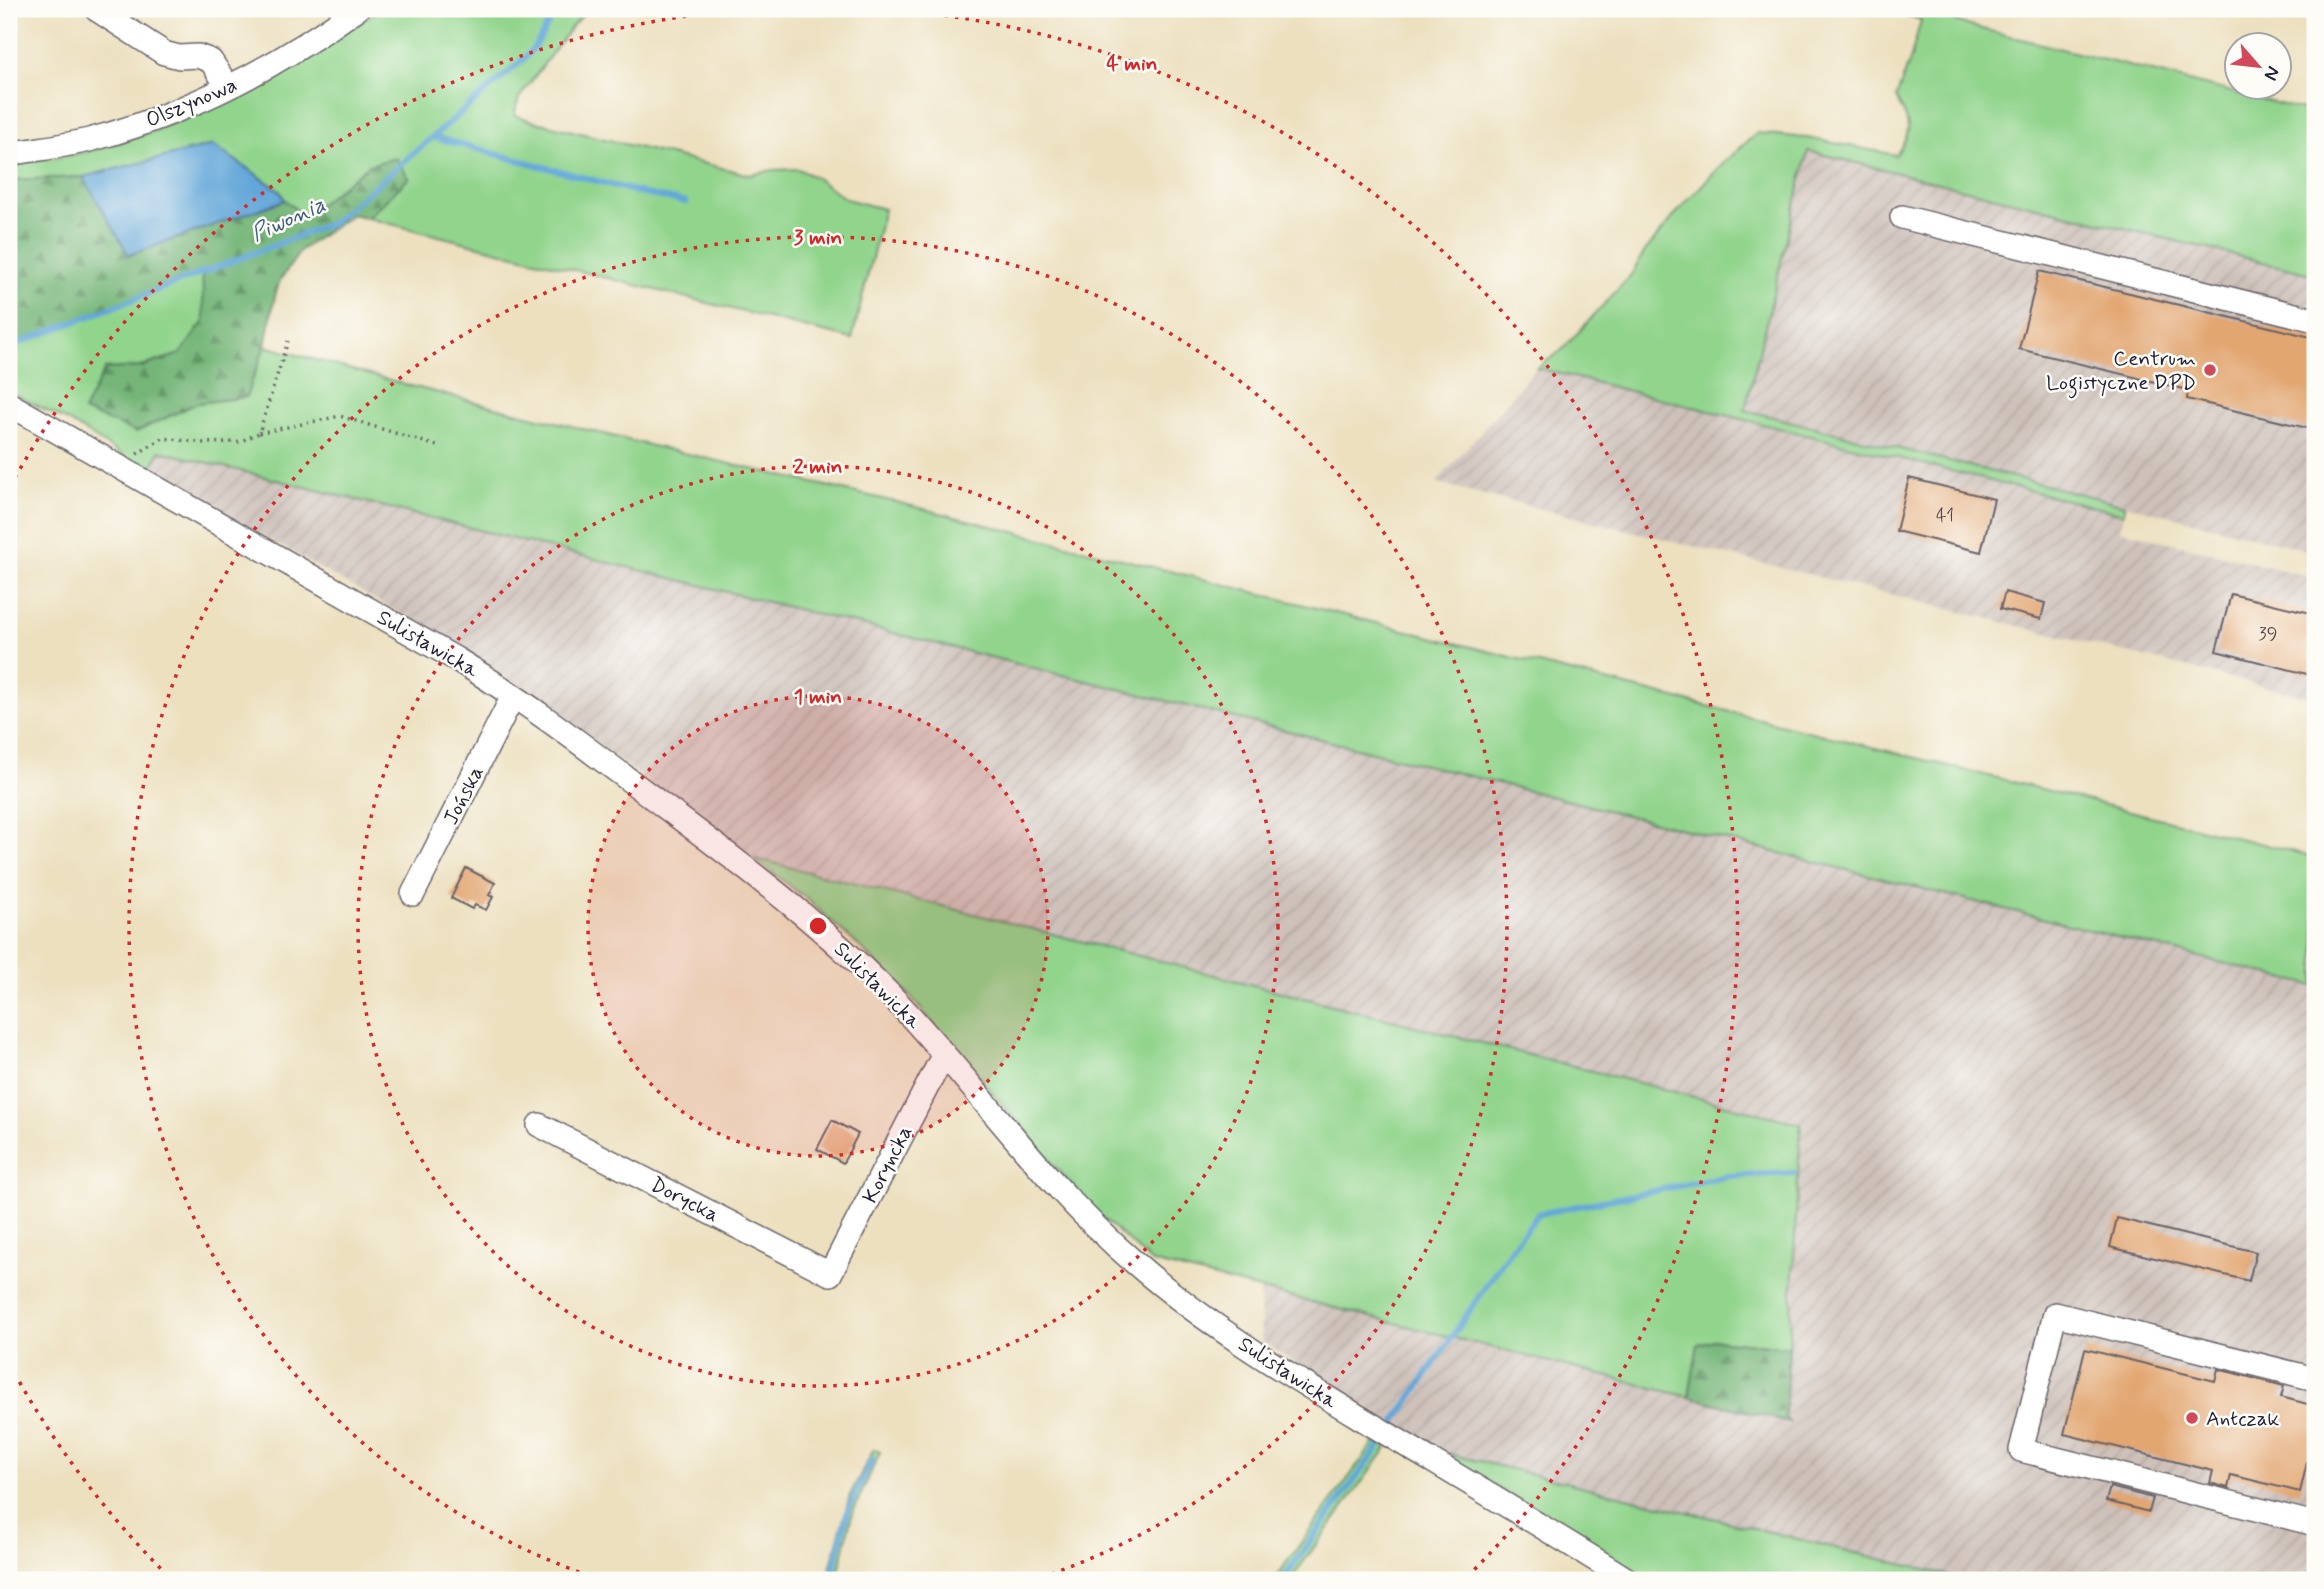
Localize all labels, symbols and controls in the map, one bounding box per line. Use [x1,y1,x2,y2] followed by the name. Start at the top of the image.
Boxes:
[2222,32,2292,102] north arrow
[1106,50,1158,78] text: 4 min
[2258,62,2286,85] text: N
[142,71,241,135] street label: Olszynowa
[247,190,331,250] water label: Piwonia
[794,224,842,252] text: 3 min
[2046,345,2196,399] place label: Centrum Logistyczne DPD
[2202,362,2218,378] marker: Centrum Logistyczne DPD
[793,453,843,481] text: 2 min
[1936,504,1954,528] house number: 41
[372,604,484,684] street label: Sulisławicka
[2259,622,2277,646] house number: 39
[794,683,842,711] text: 1 min
[437,761,491,830] street label: Jońska
[806,914,830,938] centre of rings
[828,936,927,1036] street label: Sulisławicka
[856,1121,919,1208] street label: Koryncka
[646,1171,723,1229] street label: Dorycka
[1233,1330,1343,1415] street label: Sulisławicka
[2206,1405,2280,1433] place label: Antczak
[2184,1410,2200,1426] marker: Antczak

